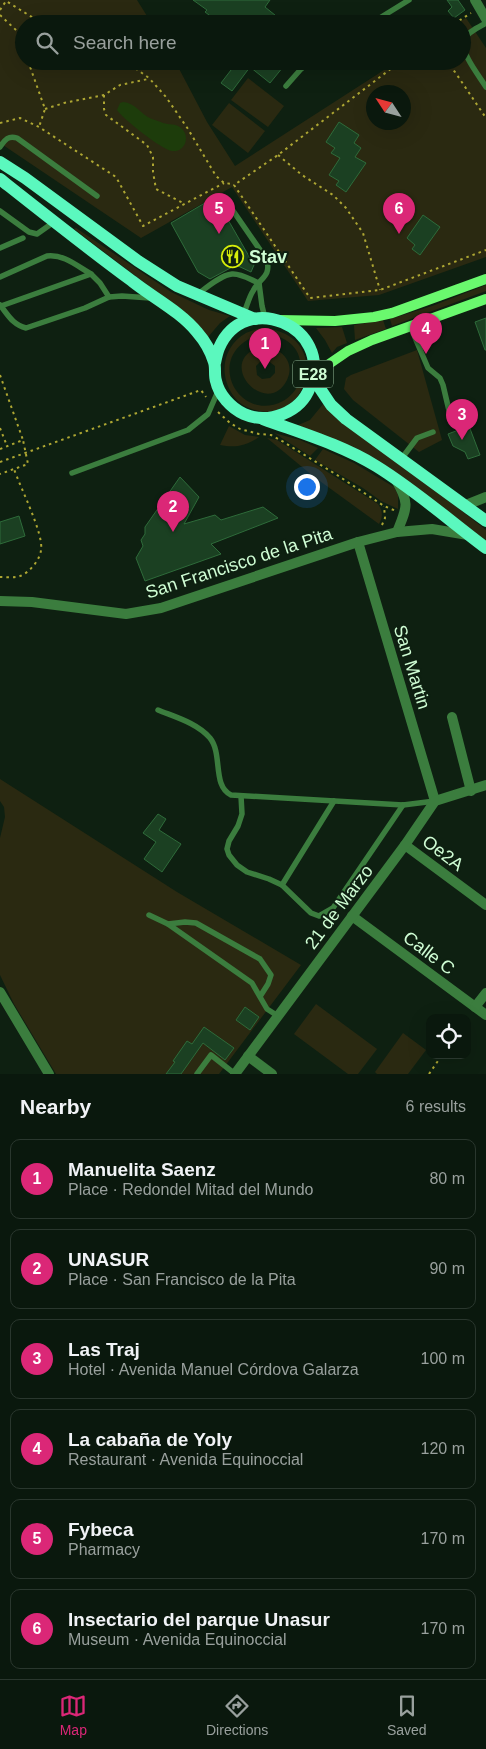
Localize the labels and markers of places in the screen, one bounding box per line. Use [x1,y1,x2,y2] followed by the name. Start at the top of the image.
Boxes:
[203,193,235,234] pin: 5
[383,193,415,234] pin: 6
[221,245,245,269] restaurant icon: Stav
[249,247,287,267] place label: Stav
[410,313,442,354] pin: 4
[249,328,281,369] pin: 1
[446,399,478,440] pin: 3
[157,491,189,532] pin: 2

